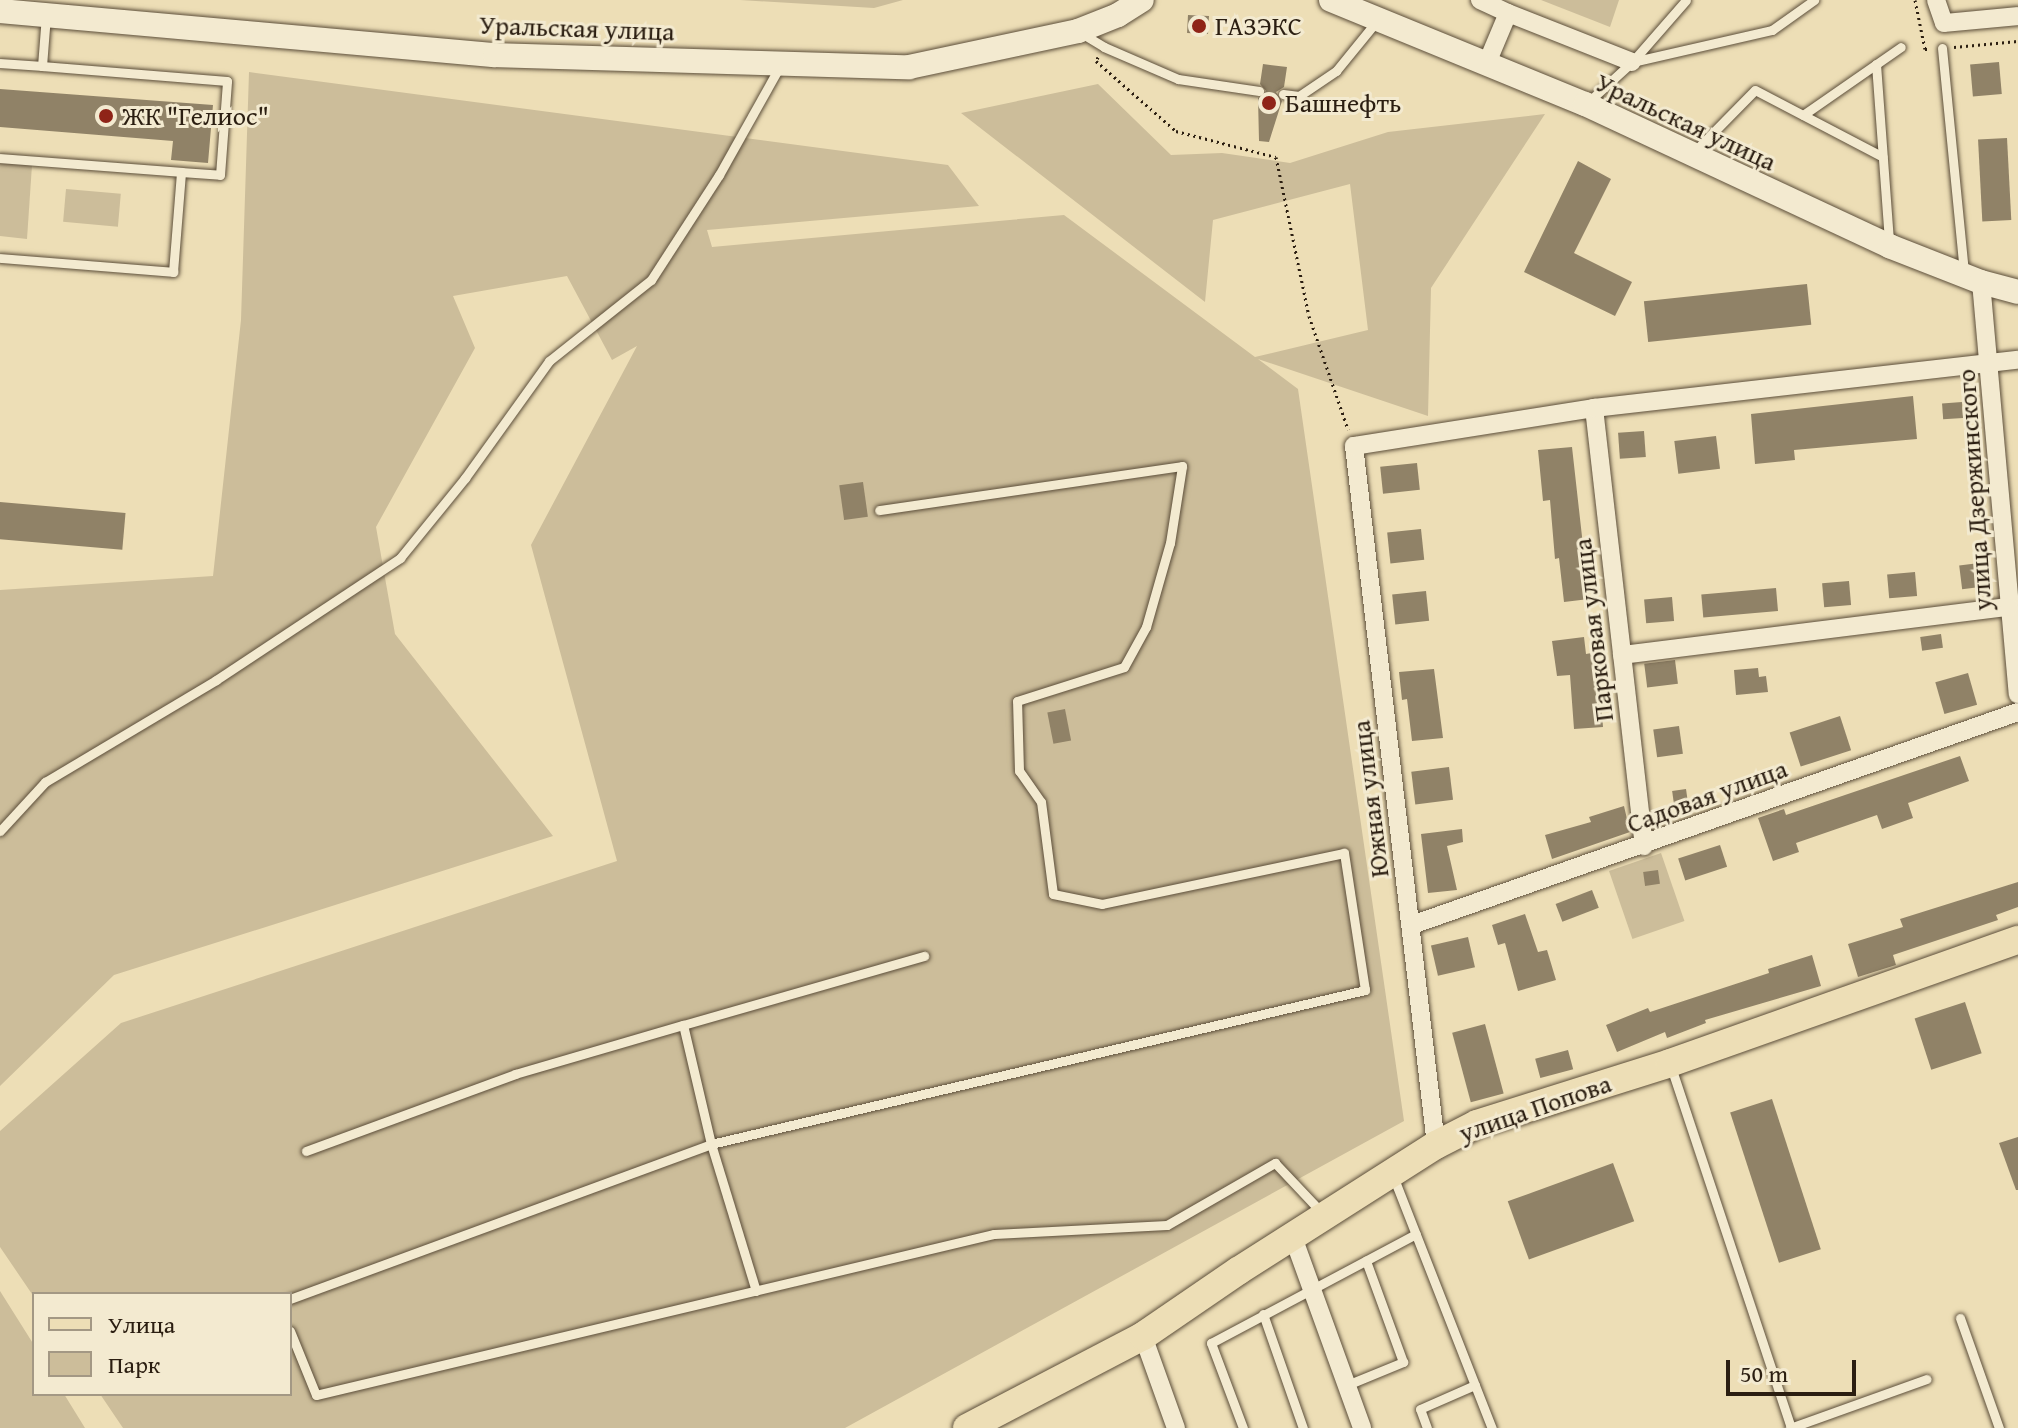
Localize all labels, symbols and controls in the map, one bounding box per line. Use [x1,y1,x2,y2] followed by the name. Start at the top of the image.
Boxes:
[479,9,675,47] street label: Уральская улица
[1215,10,1302,42] place label: ГАЗЭКС
[1190,17,1208,35] marker: ГАЗЭКС
[1591,67,1781,177] street label: Уральская улица
[1285,87,1401,119] place label: Башнефть
[1260,94,1278,112] marker: Башнефть
[122,100,269,132] place label: ЖК "Гелиос"
[97,107,115,125] marker: ЖК "Гелиос"
[1950,368,1998,612] street label: улица Дзержинского
[1566,537,1620,723] street label: Парковая улица
[1345,719,1395,879] street label: Южная улица
[1623,753,1791,839] street label: Садовая улица
[1455,1067,1615,1149] street label: улица Попова
[32,1292,292,1396] legend
[108,1307,175,1342] text: Улица
[1730,1344,1860,1394] scale bar
[108,1347,160,1382] text: Парк
[1740,1356,1788,1391] text: 50 m

